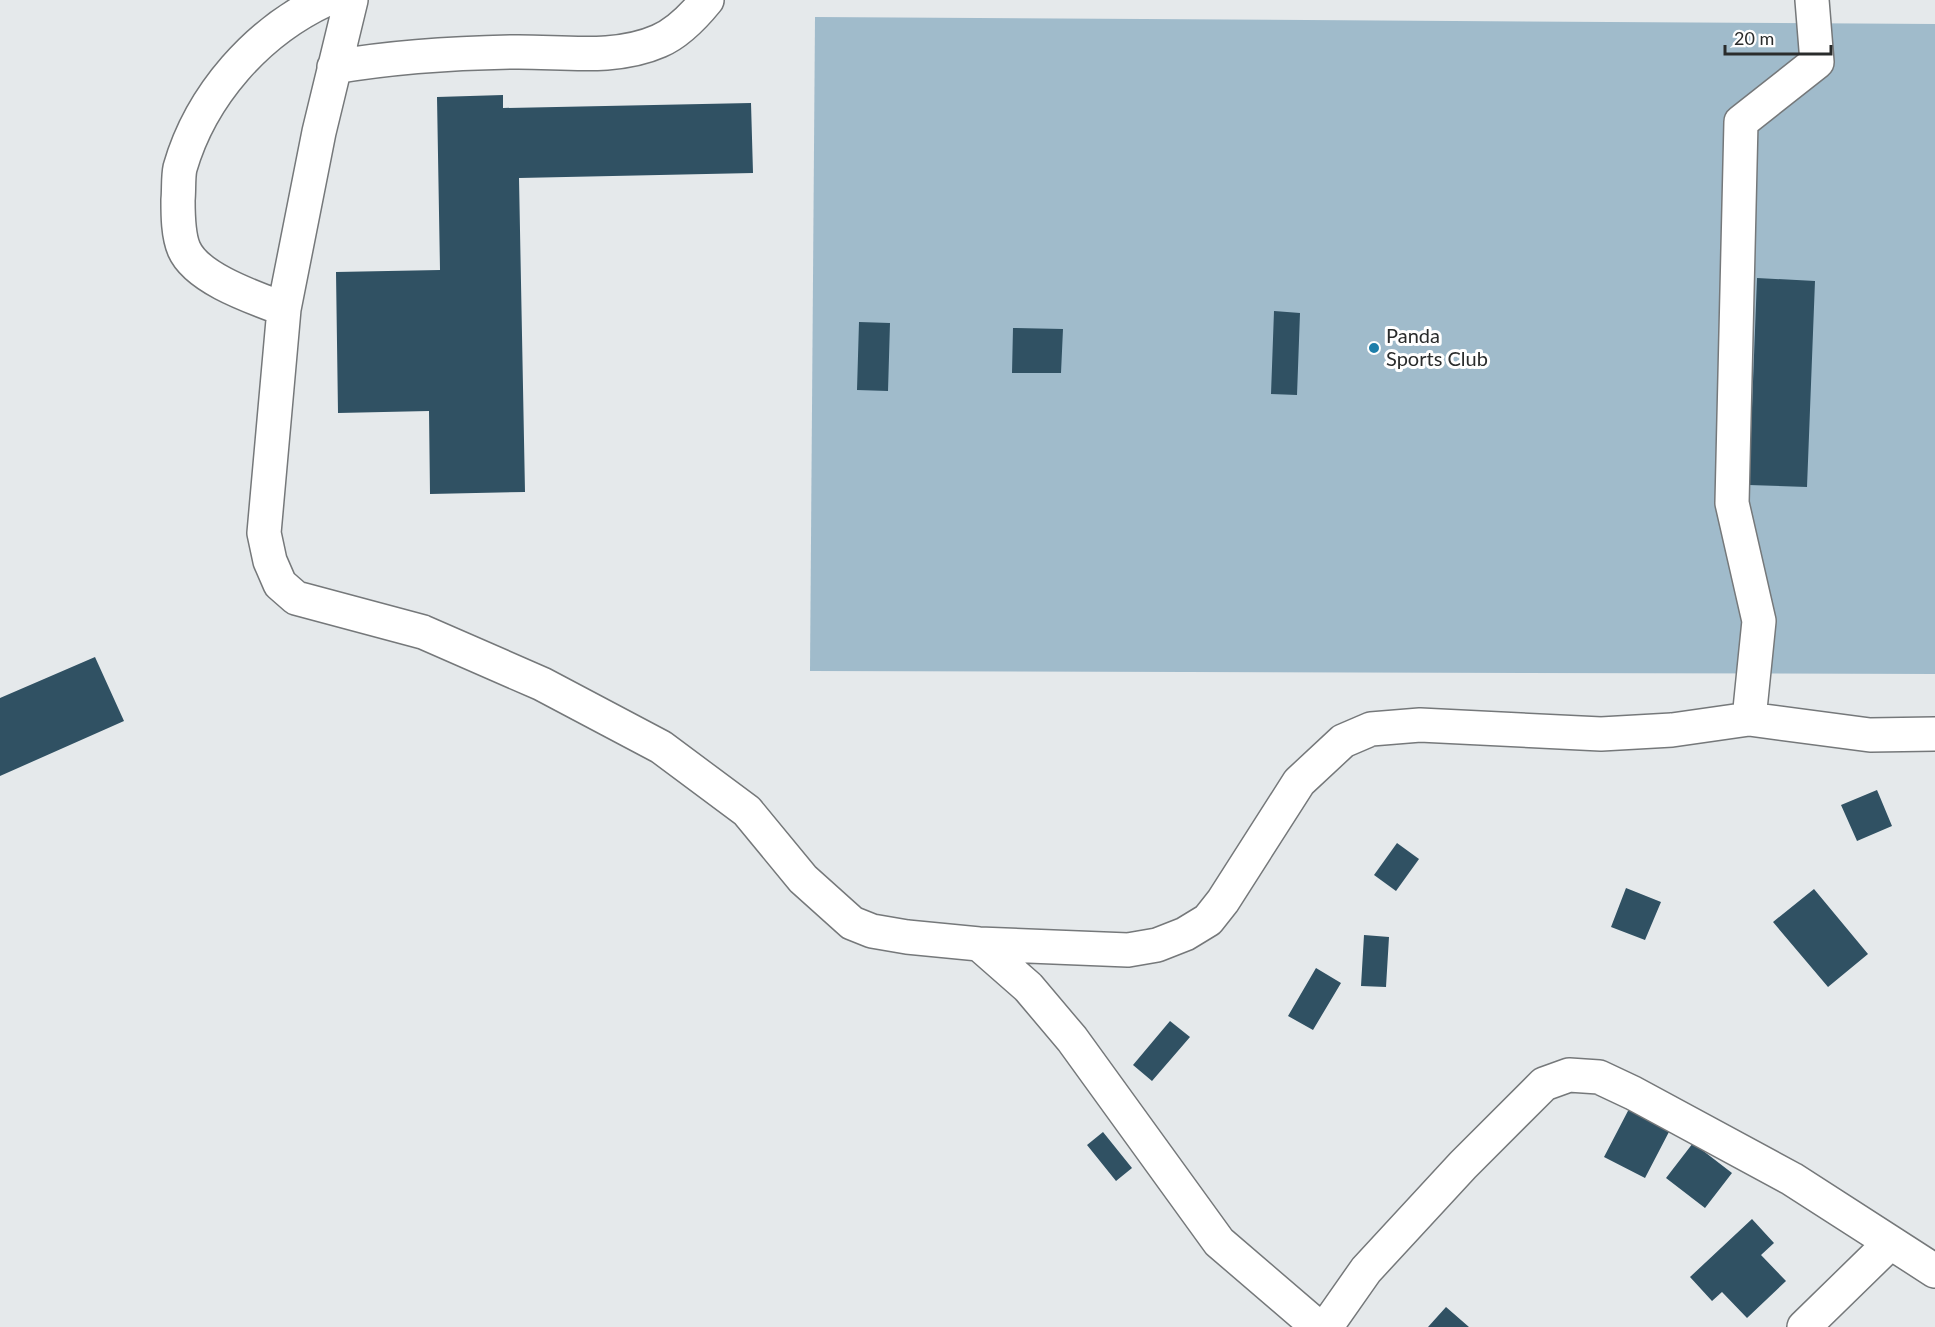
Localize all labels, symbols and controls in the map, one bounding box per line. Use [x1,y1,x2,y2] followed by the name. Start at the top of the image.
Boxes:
[1725,18,1832,56] scale bar
[1734,27,1774,49] text: 20 m
[1386,323,1488,370] place label: Panda Sports Club
[1367,341,1381,355] marker: Panda Sports Club

